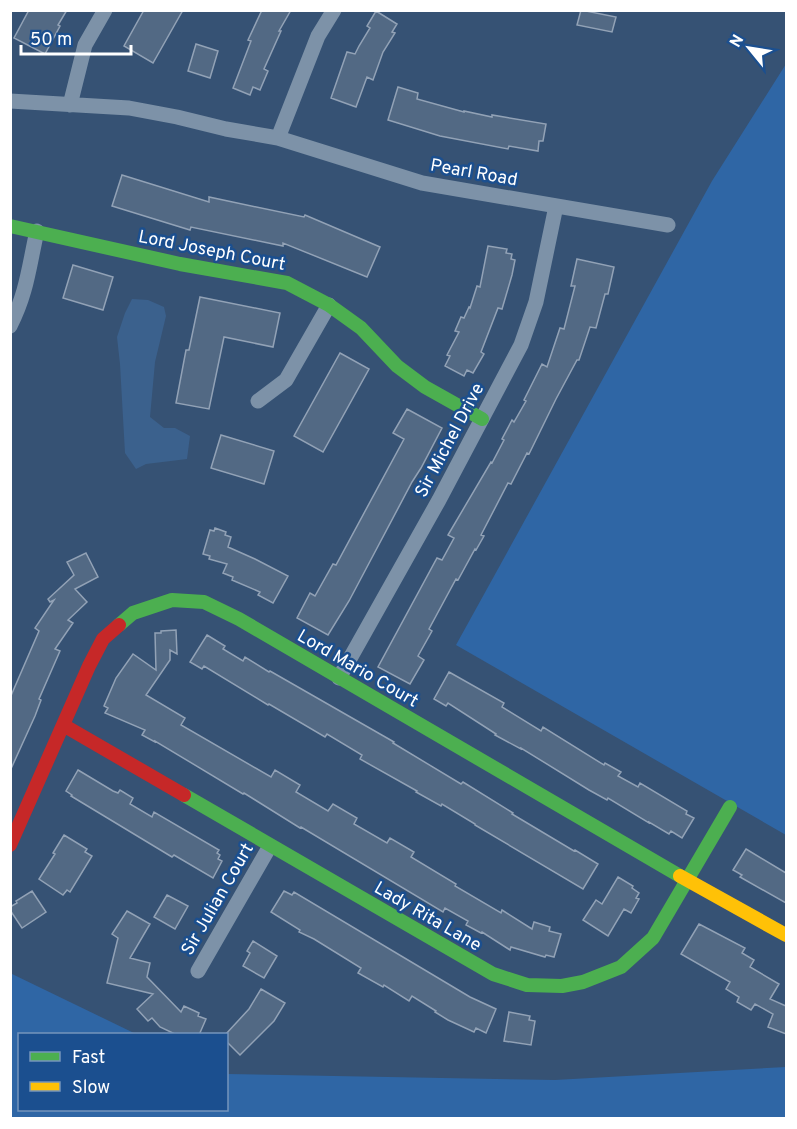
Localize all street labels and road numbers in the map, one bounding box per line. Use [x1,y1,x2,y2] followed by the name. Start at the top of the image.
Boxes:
[428,154,519,192] street label: Pearl Road
[136,226,287,277] street label: Lord Joseph Court
[411,380,490,502] street label: Sir Michel Drive
[292,625,422,713] street label: Lord Mario Court
[177,839,260,960] street label: Sir Julian Court
[369,877,485,957] street label: Lady Rita Lane

